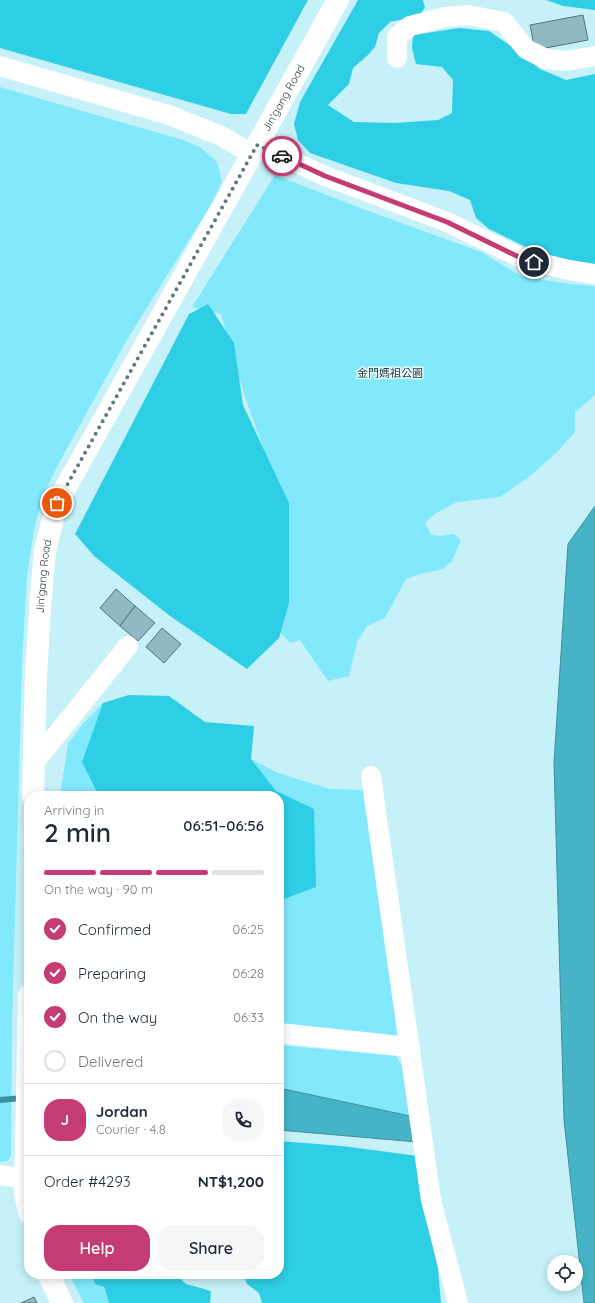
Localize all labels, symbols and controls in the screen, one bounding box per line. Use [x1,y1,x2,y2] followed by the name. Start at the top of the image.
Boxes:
[259,62,308,134] street label: Jin'gang Road
[262,136,302,176] courier
[271,145,293,167] icon: car
[517,245,551,279] pin
[523,251,545,273] icon: home
[357,366,423,380] park label: 金門媽祖公園
[40,486,74,520] pin
[46,492,68,514] icon: bag
[33,538,55,614] street label: Jin'gang Road
[44,802,104,818] text: Arriving in
[44,816,111,849] text: 2 min
[183,816,264,835] text: 06:51–06:56
[44,881,153,897] text: On the way · 90 m
[44,918,66,940] icon: check
[78,920,151,939] text: Confirmed
[233,921,264,937] text: 06:25
[44,962,66,984] icon: check
[78,964,146,983] text: Preparing
[233,965,264,981] text: 06:28
[44,1006,66,1028] icon: check
[78,1008,157,1027] text: On the way
[233,1009,264,1025] text: 06:33
[78,1052,143,1071] text: Delivered
[222,1099,264,1141] button: phone
[96,1102,148,1121] text: Jordan
[61,1110,69,1129] text: J
[96,1121,166,1137] text: Courier · 4.8
[44,1172,131,1191] text: Order #4293
[198,1172,264,1191] text: NT$1,200
[44,1225,150,1271] button: Help
[158,1225,264,1271] button: Share
[547,1255,583,1291] map controls
[547,1255,583,1291] button: locate

